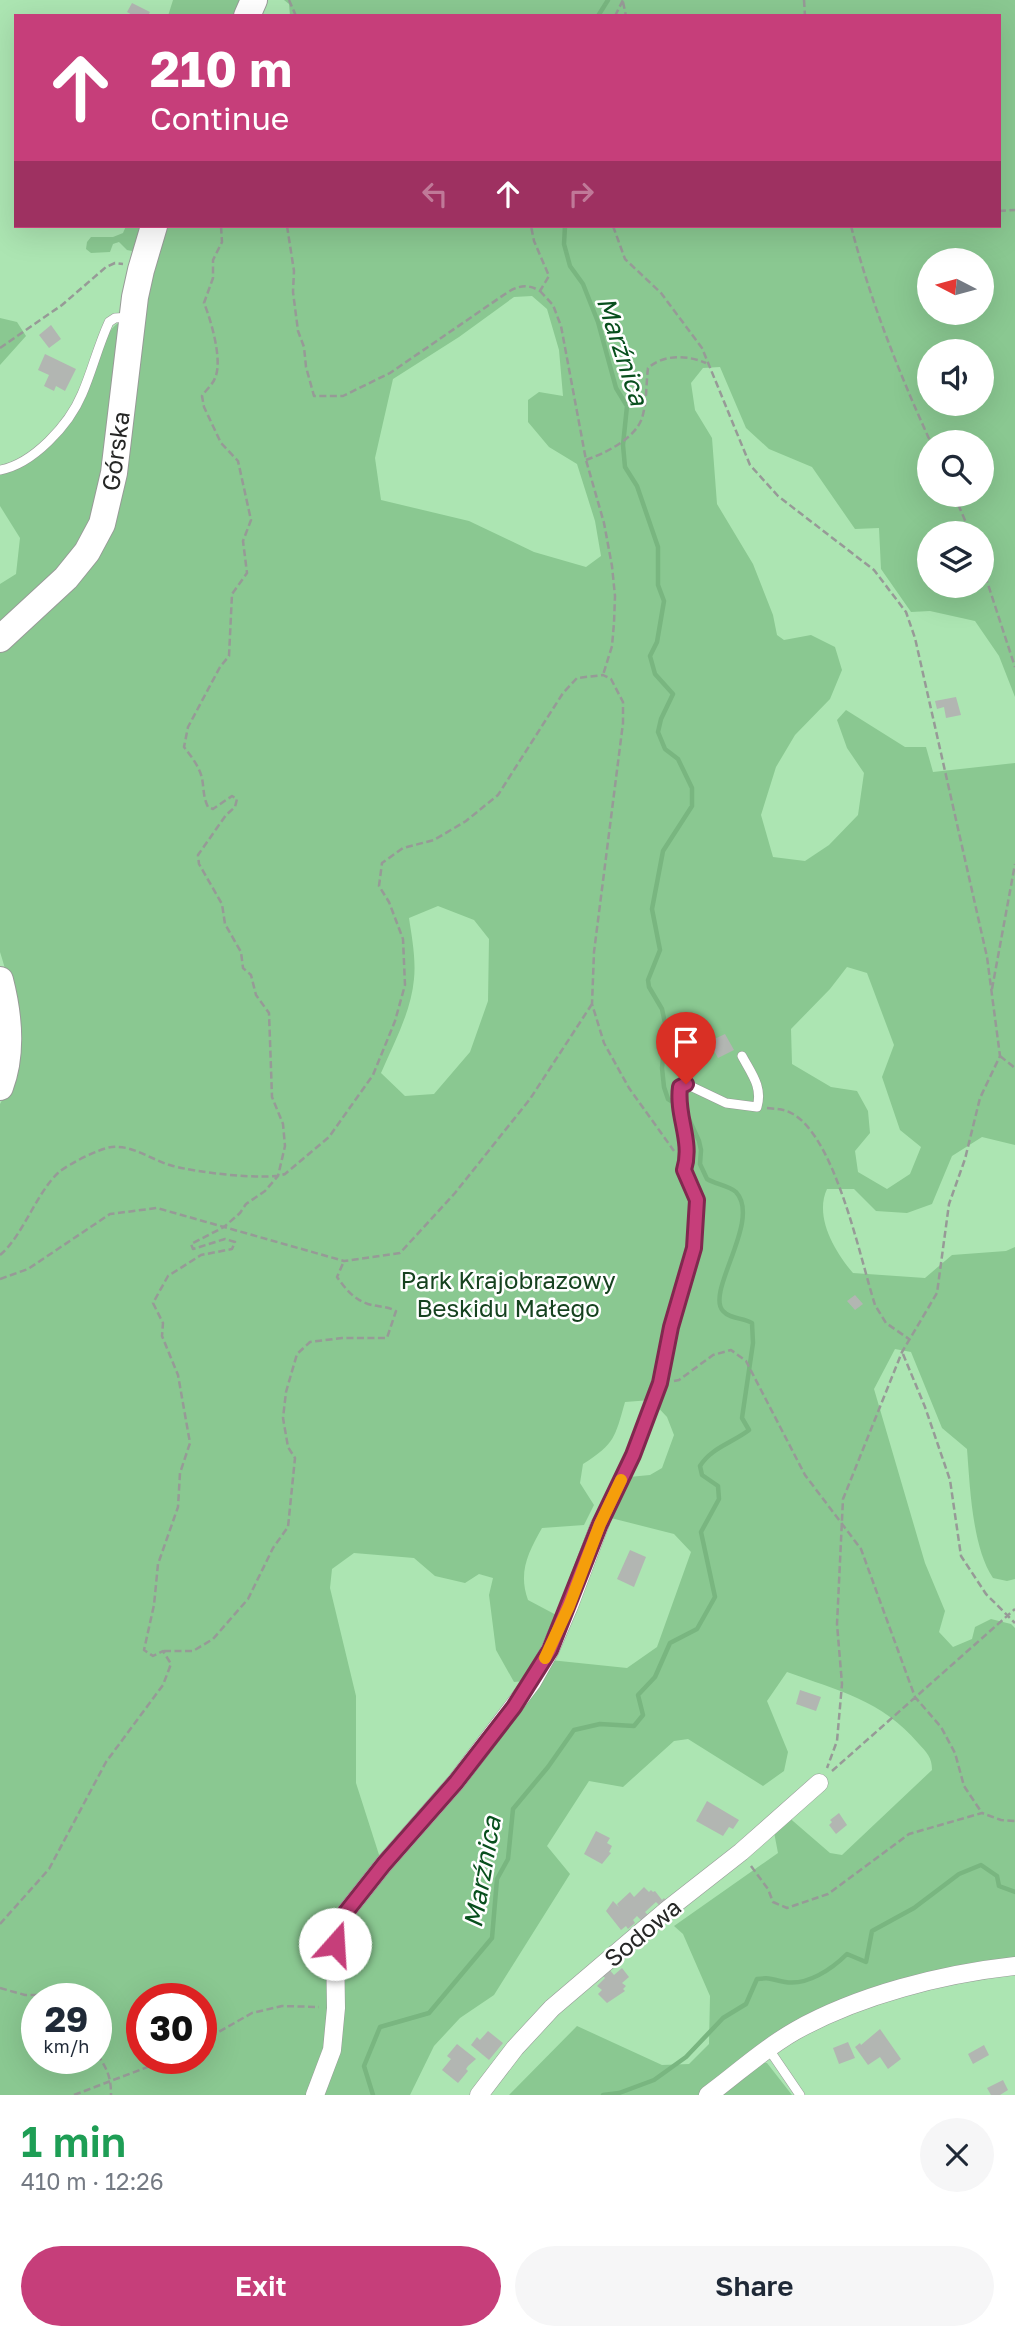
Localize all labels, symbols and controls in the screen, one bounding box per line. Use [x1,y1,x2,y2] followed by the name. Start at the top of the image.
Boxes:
[150,39,292,98] text: 210 m
[35,42,126,133] icon: ahead
[150,99,289,137] text: Continue
[416,175,454,213] icon: left
[489,175,527,213] icon: ahead
[562,175,600,213] icon: right
[917,248,994,326] north arrow
[917,248,994,598] map controls
[591,293,655,410] water label: Marźnica
[917,339,994,416] button: sound
[95,409,135,493] street label: Górska
[917,430,994,507] button: search
[917,521,994,598] button: layers
[656,1012,716,1084] pin
[667,1023,705,1061] icon: arrive
[400,1265,616,1322] park label: Park Krajobrazowy Beskidu Małego
[457,1813,507,1930] water label: Marźnica
[598,1892,686,1972] street label: Sodowa
[298,1907,372,1981] position arrow
[126,1983,217,2074] speed limit sign: 30
[45,1998,88,2040] text: 29
[44,2035,89,2057] text: km/h
[21,2116,126,2166] text: 1 min
[920,2118,994,2192] button: close
[21,2167,164,2195] text: 410 m · 12:26
[21,2246,501,2326] button: Exit
[515,2246,994,2326] button: Share

